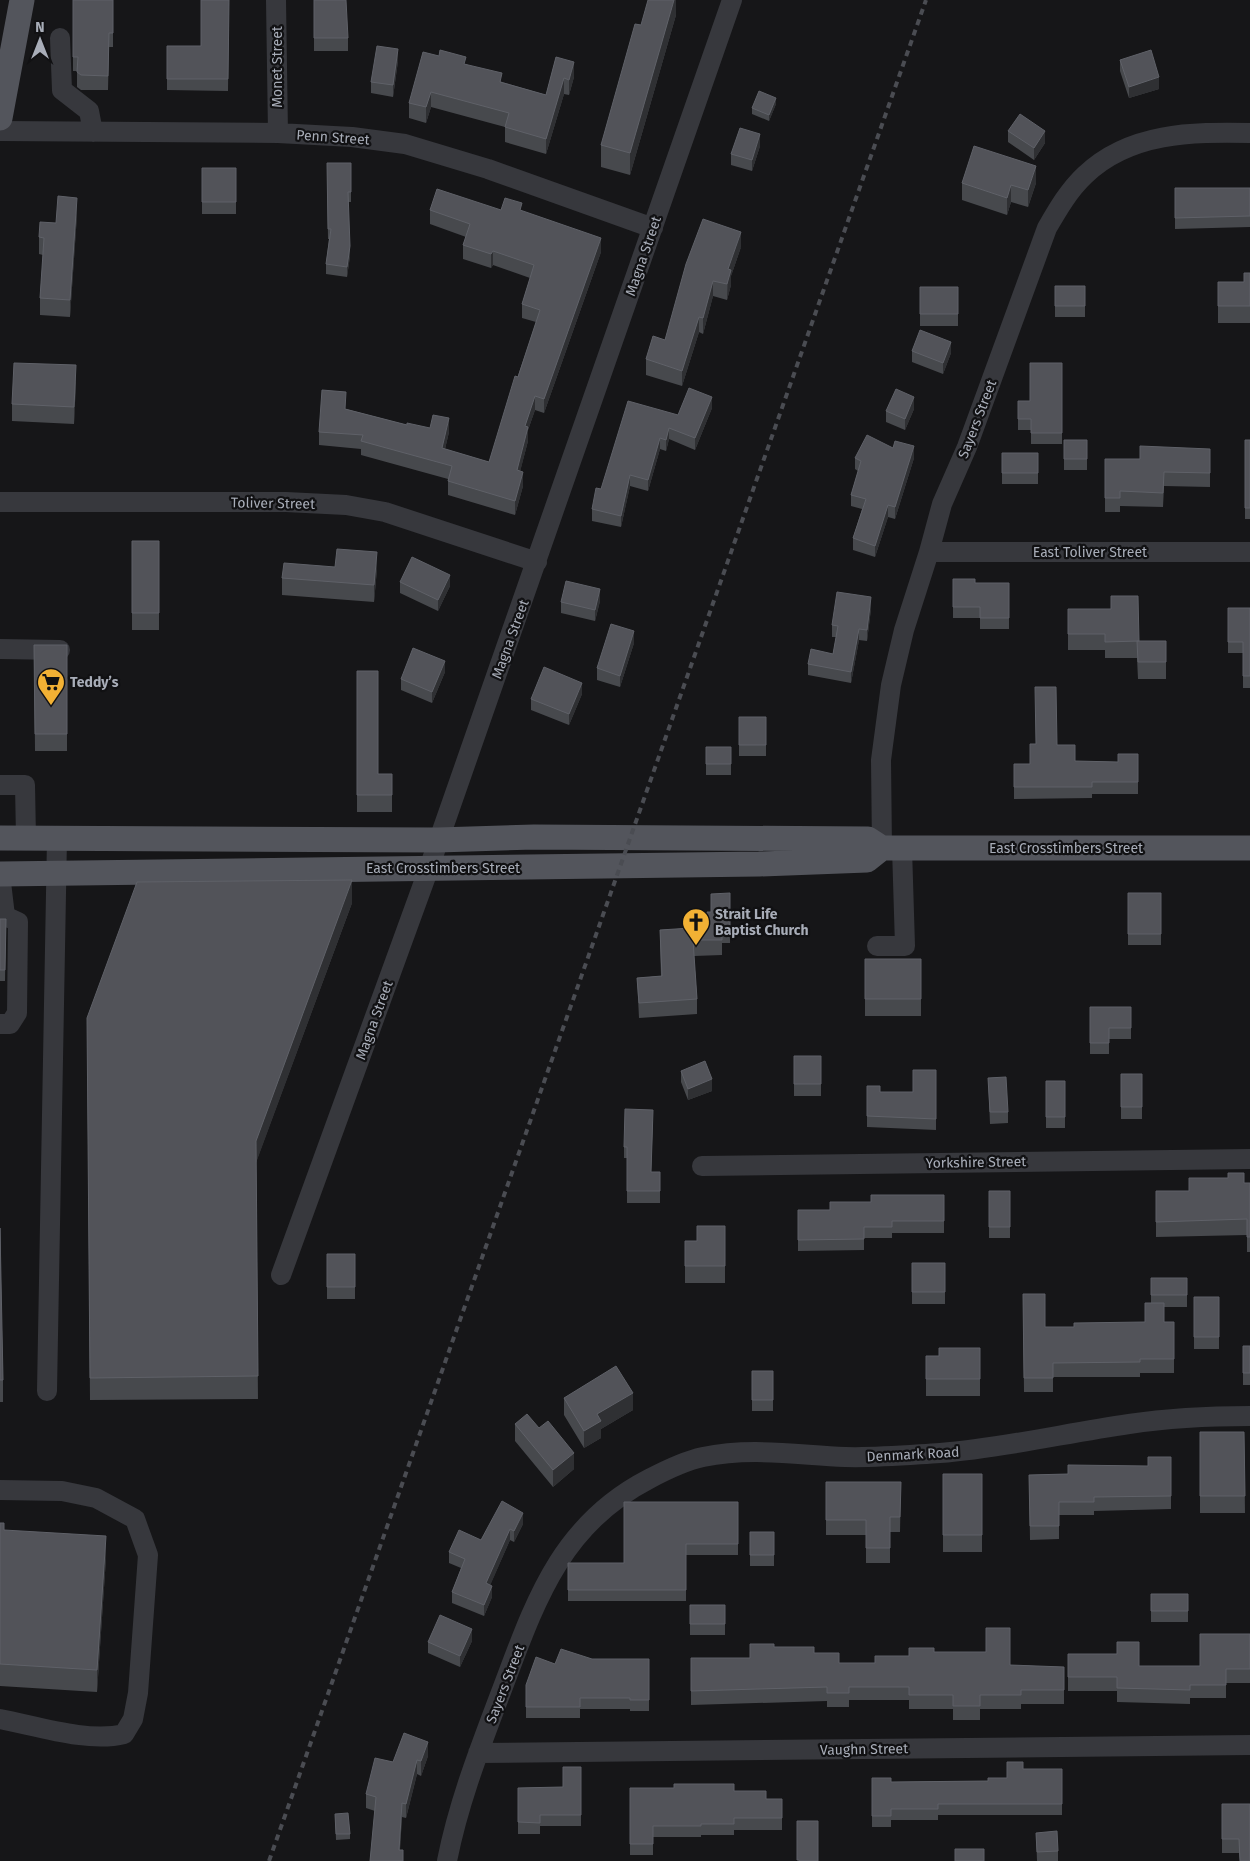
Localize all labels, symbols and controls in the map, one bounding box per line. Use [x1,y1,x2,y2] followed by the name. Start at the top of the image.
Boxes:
[15,15,65,65] north arrow
[35,19,45,36] text: N
[269,25,286,108] street label: Monet Street
[296,126,371,149] street label: Penn Street
[622,213,665,298] street label: Magna Street
[955,377,1001,461] street label: Sayers Street
[231,494,316,513] street label: Toliver Street
[1033,544,1148,561] street label: East Toliver Street
[488,596,533,681] street label: Magna Street
[36,667,66,706] supermarket icon: Teddy’s
[70,674,119,691] place label: Teddy’s
[989,840,1144,857] street label: East Crosstimbers Street
[366,860,521,877] street label: East Crosstimbers Street
[715,906,808,939] place label: Strait Life Baptist Church
[681,907,711,946] church icon: Strait Life Baptist Church
[352,977,397,1062] street label: Magna Street
[926,1153,1027,1172] street label: Yorkshire Street
[866,1444,960,1465] street label: Denmark Road
[483,1642,529,1726] street label: Sayers Street
[820,1740,909,1759] street label: Vaughn Street

